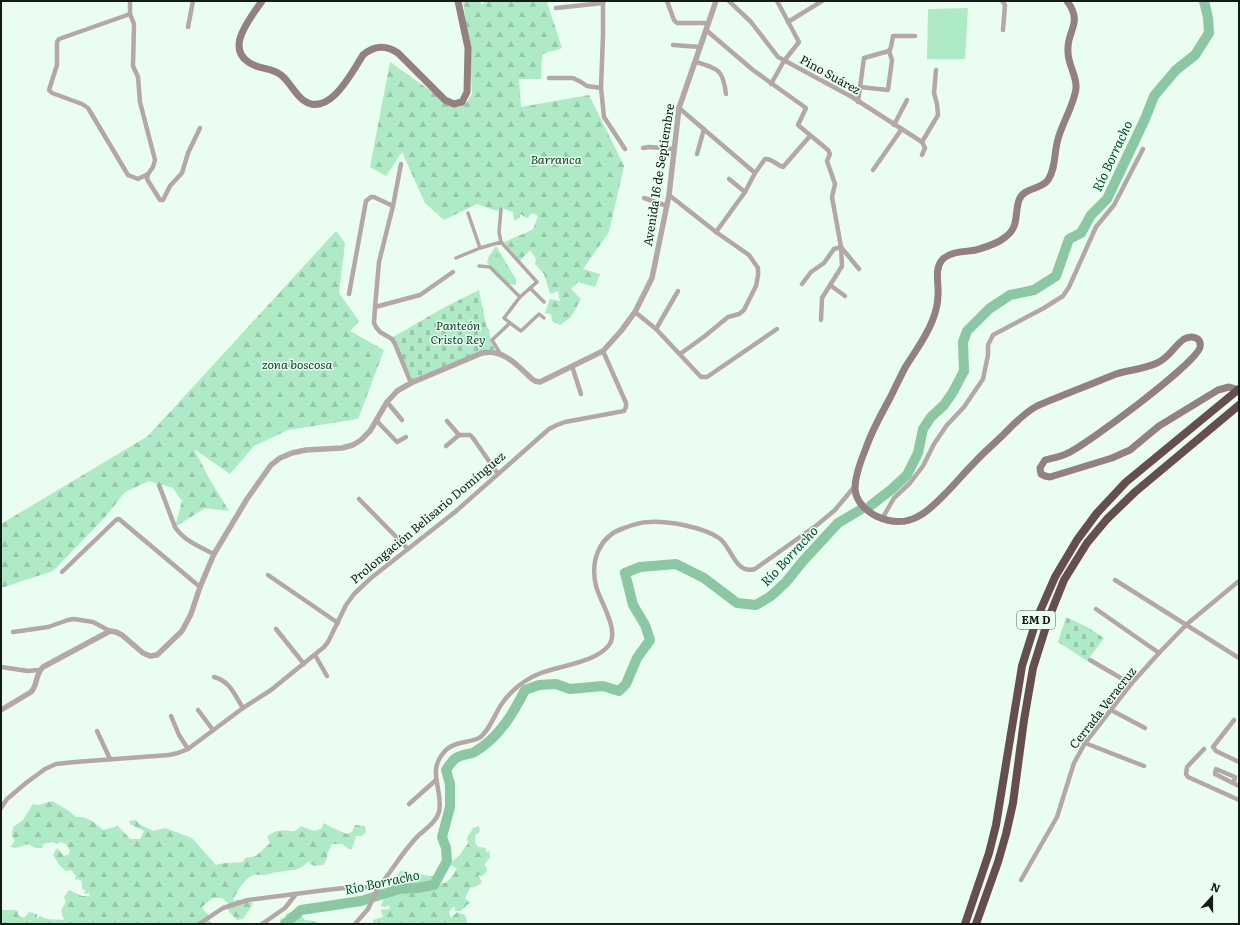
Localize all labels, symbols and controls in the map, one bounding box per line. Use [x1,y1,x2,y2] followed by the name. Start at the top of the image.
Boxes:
[797,50,864,98] street label: Pino Suárez
[638,102,678,247] street label: Avenida 16 de Septiembre
[1087,117,1136,194] water label: Río Borracho
[530,150,582,168] park label: Barranca
[430,316,486,348] park label: Panteón Cristo Rey
[262,355,332,373] park label: zona boscosa
[346,447,509,588] street label: Prolongación Belisario Domínguez
[756,521,822,590] water label: Río Borracho
[1017,611,1055,629] road number: EM D
[1065,663,1140,752] street label: Cerrada Veracruz
[343,864,421,899] water label: Río Borracho
[1192,877,1232,917] north arrow
[1209,878,1223,896] text: N

